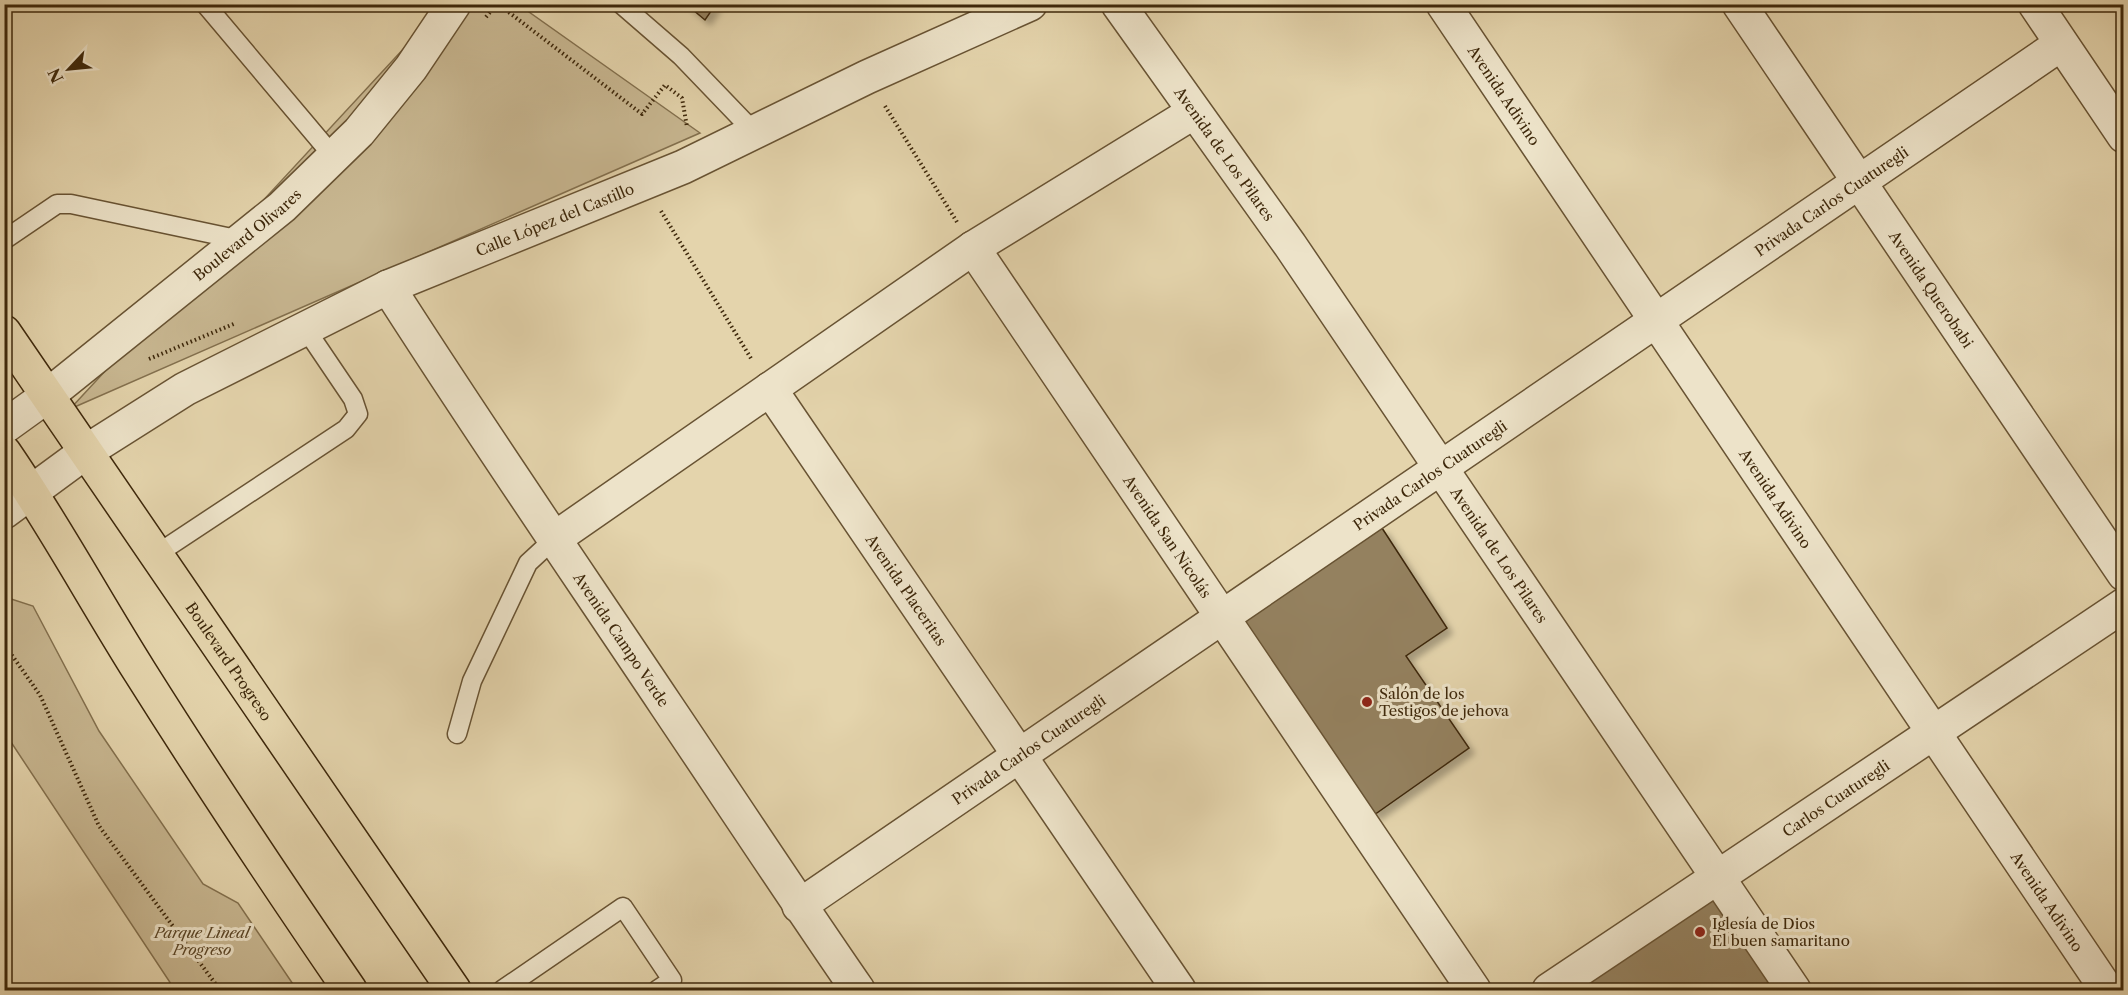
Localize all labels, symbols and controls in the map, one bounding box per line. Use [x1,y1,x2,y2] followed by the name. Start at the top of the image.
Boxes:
[39,39,99,99] north arrow
[1464,41,1545,149] street label: Avenida Adivino
[43,65,68,86] text: N
[1170,82,1279,224] street label: Avenida de Los Pilares
[1751,142,1912,260] street label: Privada Carlos Cuaturegli
[473,179,637,260] street label: Calle López del Castillo
[189,184,305,284] street label: Boulevard Olivares
[1885,226,1978,352] street label: Avenida Querobabi
[1349,416,1511,534] street label: Privada Carlos Cuaturegli
[1735,444,1816,552] street label: Avenida Adivino
[1119,470,1216,602] street label: Avenida San Nicolás
[1446,482,1552,626] street label: Avenida de Los Pilares
[862,530,951,649] street label: Avenida Placeritas
[569,568,674,710] street label: Avenida Campo Verde
[182,598,277,724] street label: Boulevard Progreso
[1379,684,1509,720] place label: Salón de los Testigos de jehova
[948,690,1109,808] street label: Privada Carlos Cuaturegli
[1360,695,1374,709] marker: Salón de los Testigos de jehova
[1779,755,1893,841] street label: Carlos Cuaturegli
[2006,847,2088,955] street label: Avenida Adivino
[1712,914,1850,950] place label: Iglesía de Dios El buen samaritano
[153,923,252,959] park label: Parque Lineal Progreso
[1693,925,1707,939] marker: Iglesía de Dios El buen samaritano

